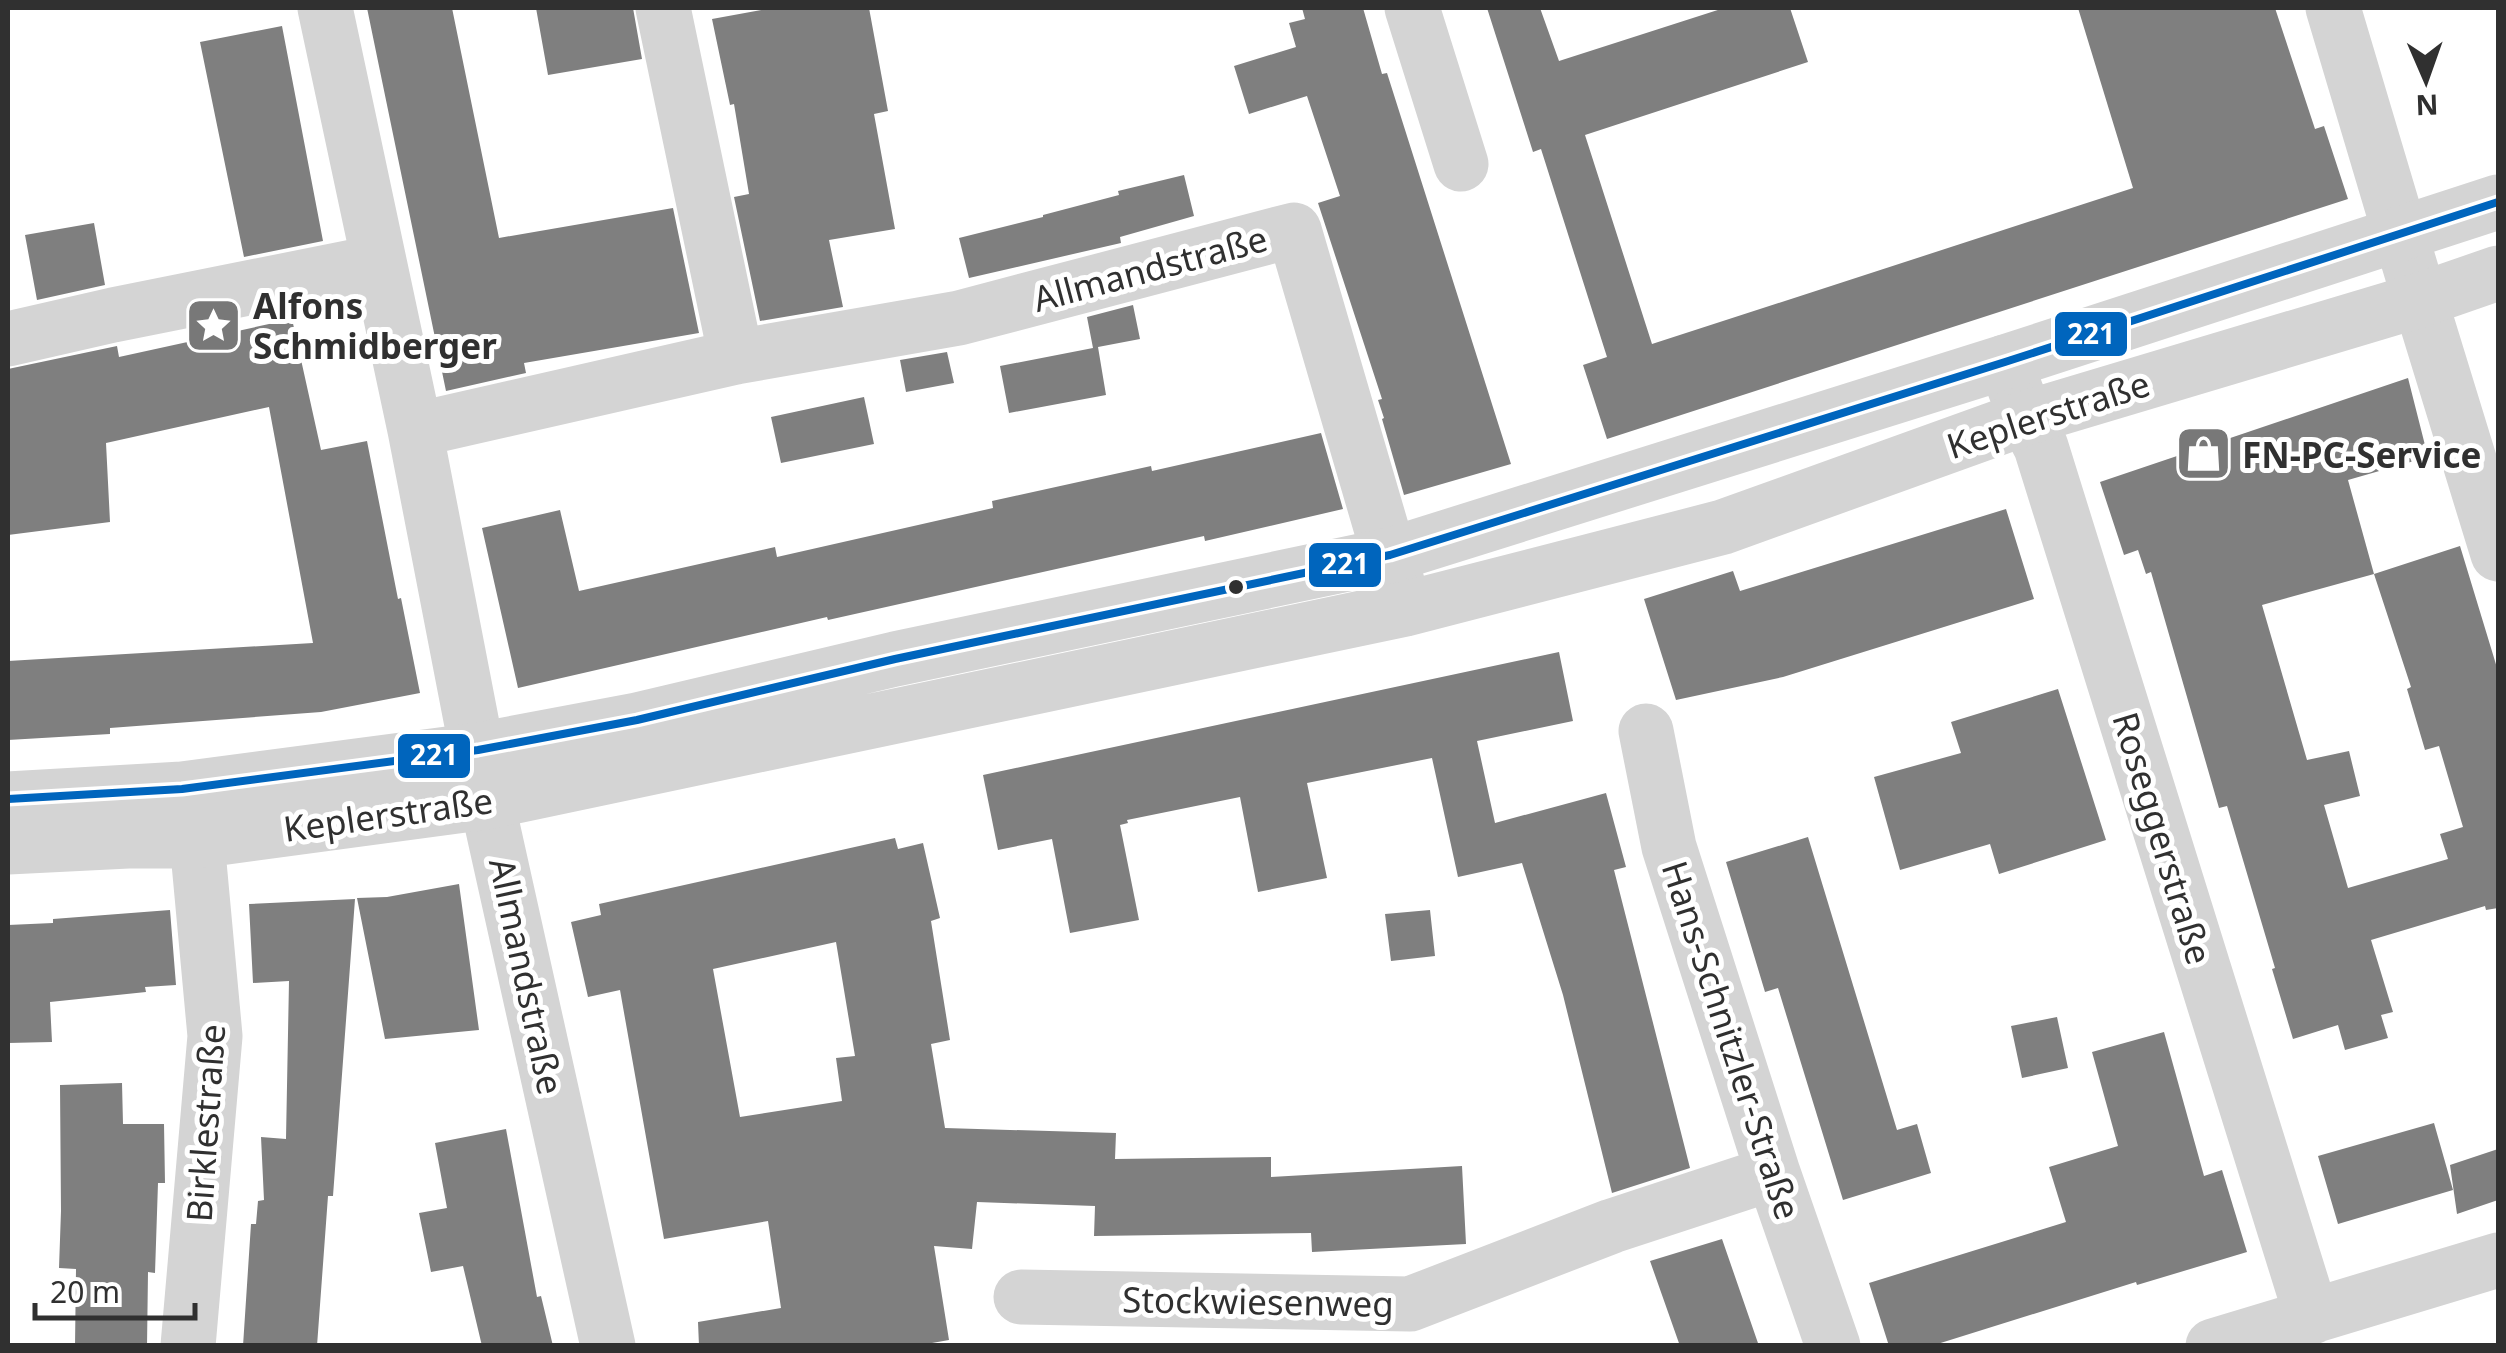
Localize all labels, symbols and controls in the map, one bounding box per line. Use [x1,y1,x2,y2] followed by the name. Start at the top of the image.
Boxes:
[2376,30,2476,130] north arrow
[2415,87,2439,125] text: N
[1028,214,1272,322] street label: Allmandstraße
[253,282,497,369] place label: Alfons Schmidberger
[184,295,244,355] place icon: Alfons Schmidberger
[2053,310,2129,358] line badge: 221
[2067,314,2115,352] text: 221
[1941,359,2155,469] street label: Keplerstraße
[2173,424,2233,484] shop icon: FN-PC-Service
[2242,431,2482,478] place label: FN-PC-Service
[1307,541,1383,589] line badge: 221
[1321,544,1369,582] text: 221
[1226,577,1246,597] unlabelled marker
[2102,706,2224,970] street label: Roseggerstraße
[396,732,472,780] line badge: 221
[410,735,458,773] text: 221
[280,776,496,852] street label: Keplerstraße
[479,853,575,1099] street label: Allmandstraße
[1652,855,1812,1225] street label: Hans-Schnitzler-Straße
[175,1022,235,1224] street label: Birklestraße
[35,1258,195,1320] scale bar
[50,1271,120,1312] text: 20 m
[1122,1275,1394,1327] street label: Stockwiesenweg

